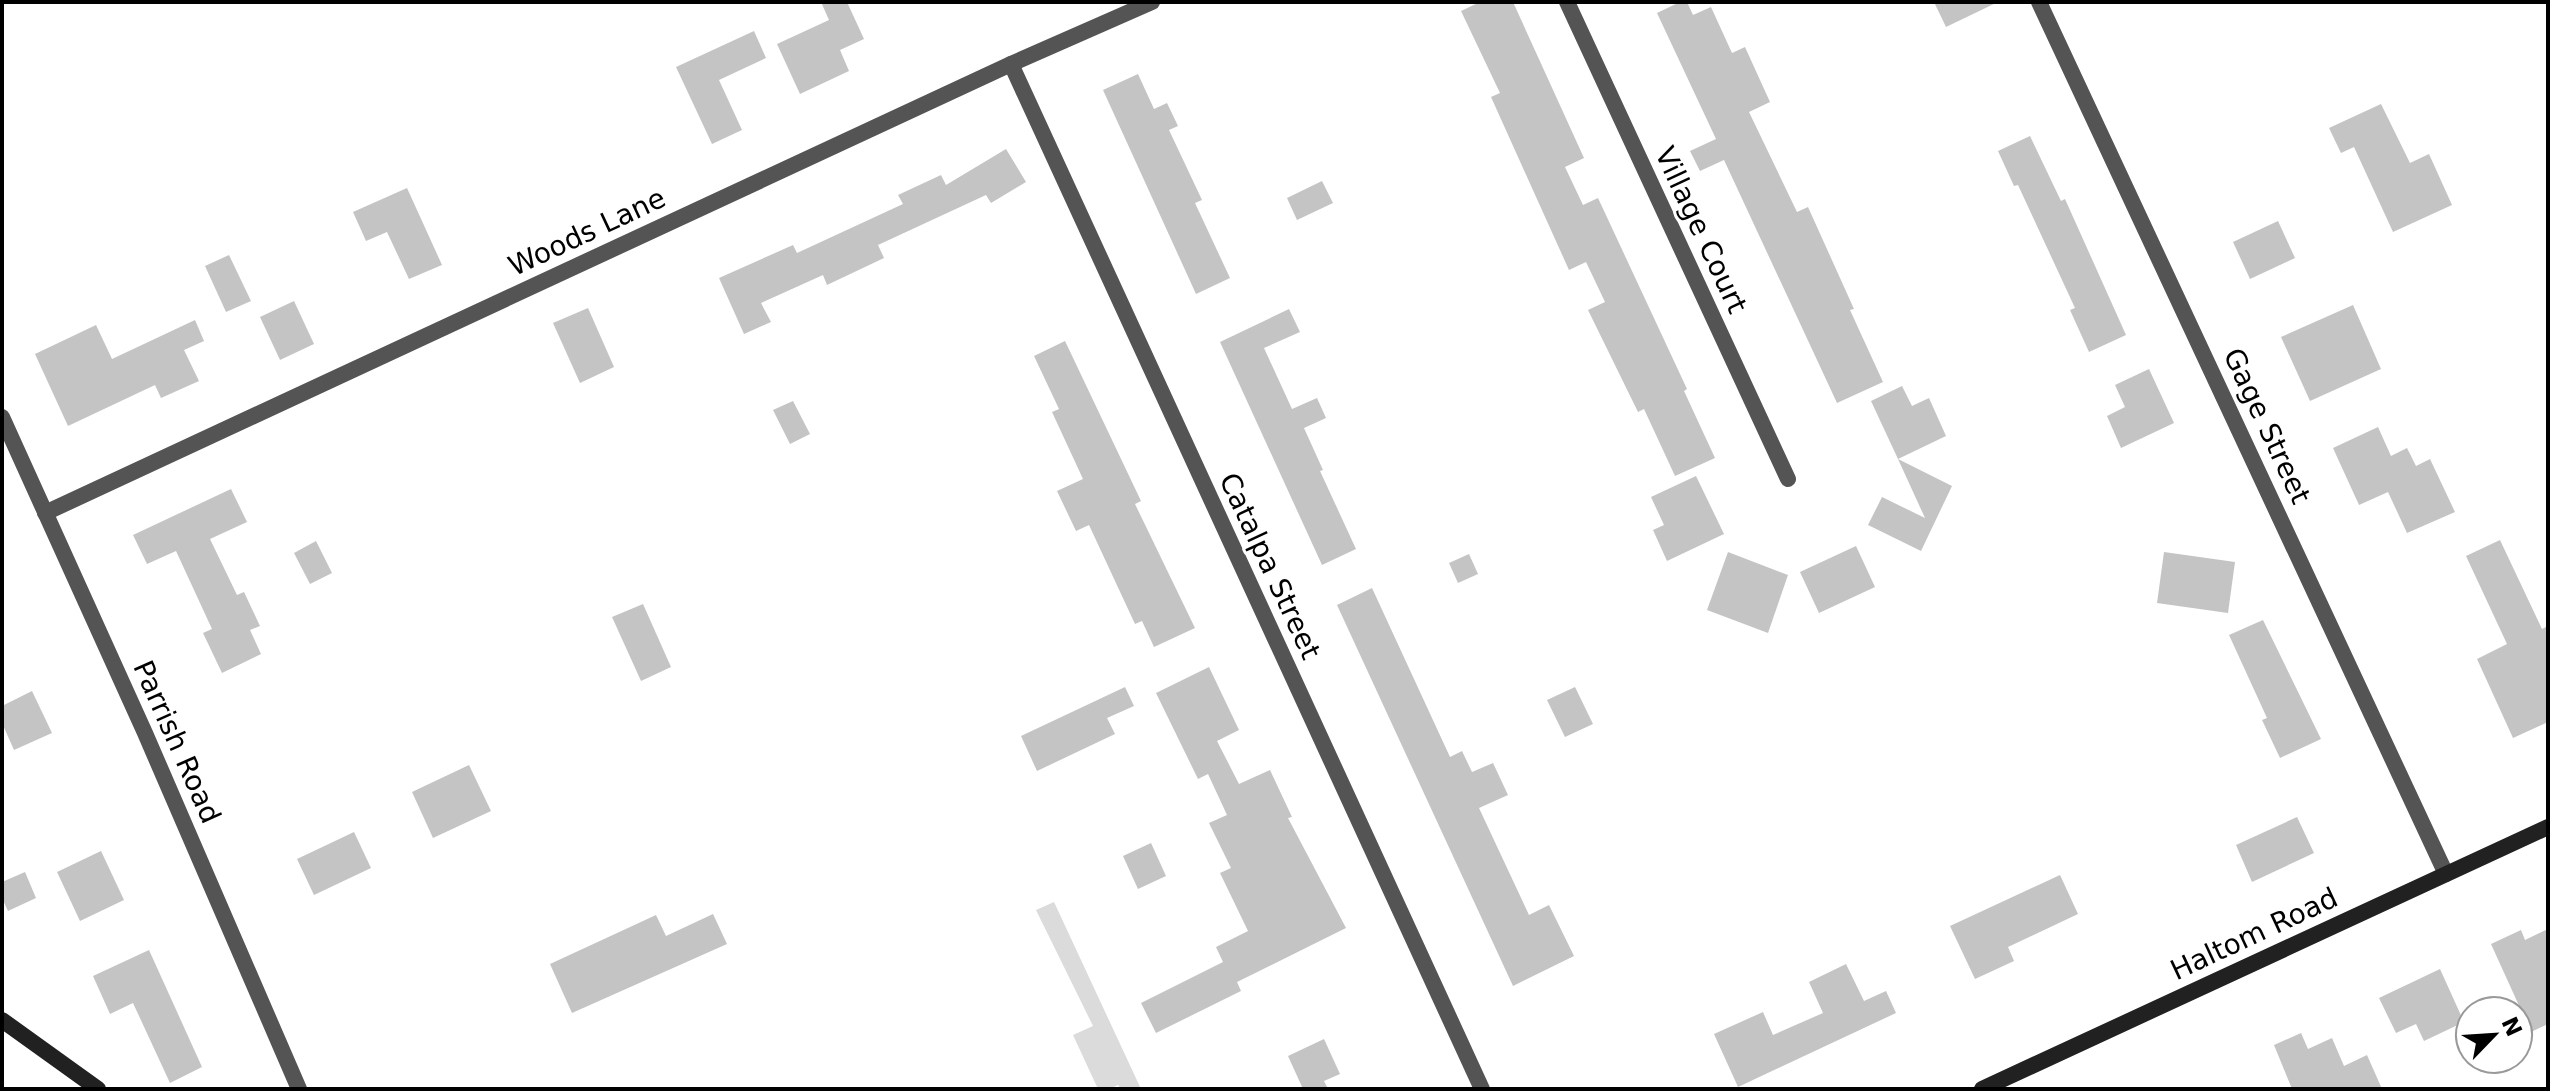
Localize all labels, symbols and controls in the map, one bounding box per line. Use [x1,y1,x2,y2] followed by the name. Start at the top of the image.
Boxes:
[1648,142,1754,318] street label: Village Court
[503,181,671,283] street label: Woods Lane
[2217,343,2317,509] street label: Gage Street
[1212,468,1328,664] street label: Catalpa Street
[126,656,228,828] street label: Parrish Road
[2165,881,2343,987] street label: Haltom Road
[2454,995,2534,1075] north arrow
[2496,1013,2527,1040] text: N

